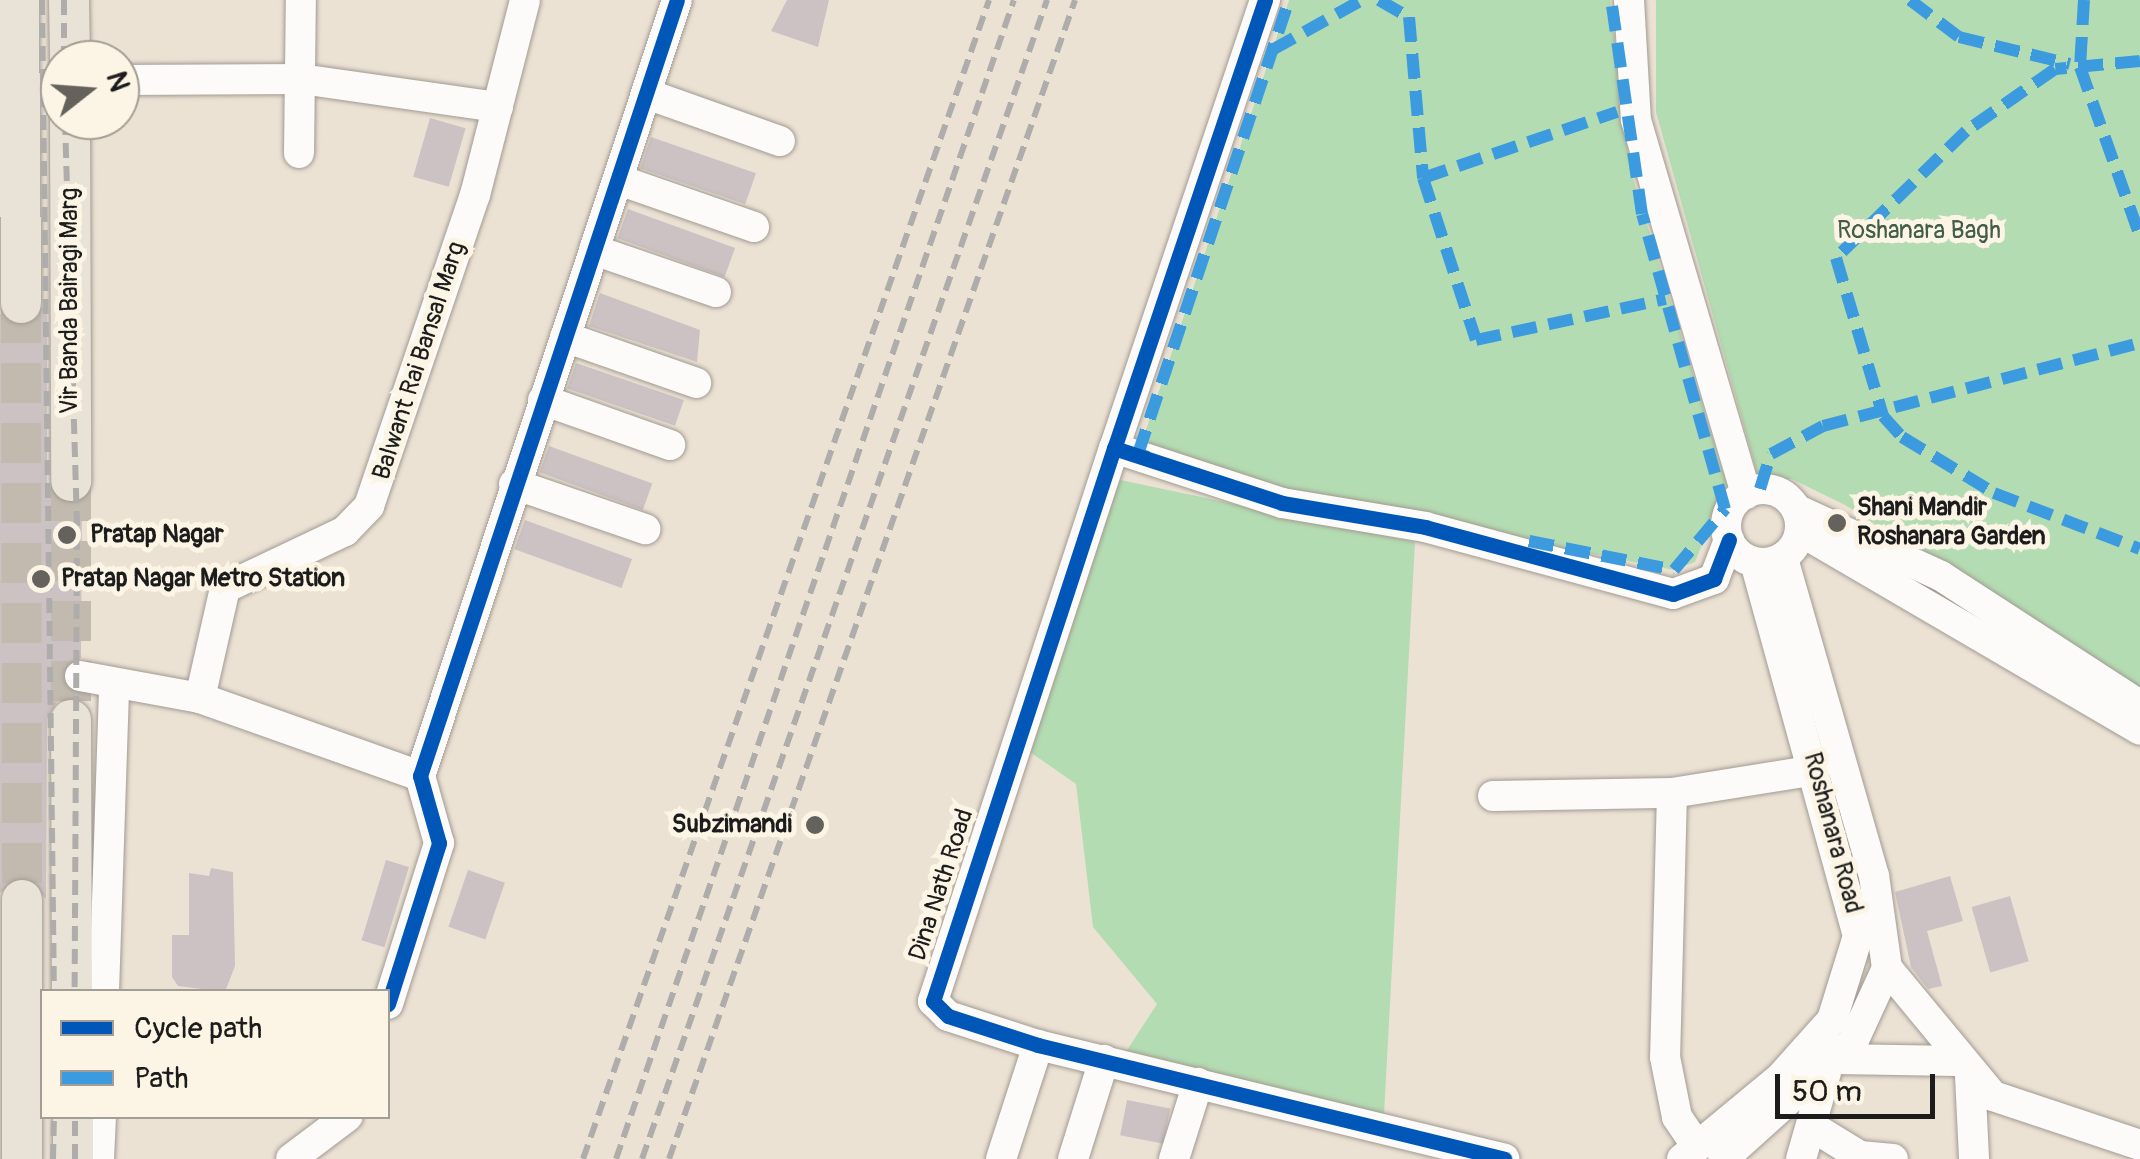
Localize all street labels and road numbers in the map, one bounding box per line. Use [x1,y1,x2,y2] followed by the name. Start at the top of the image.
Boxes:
[55,188,85,414] street label: Vir Banda Bairagi Marg
[367,238,473,484] street label: Balwant Rai Bansal Marg
[1796,749,1868,917] street label: Roshanara Road
[903,805,981,965] street label: Dina Nath Road

